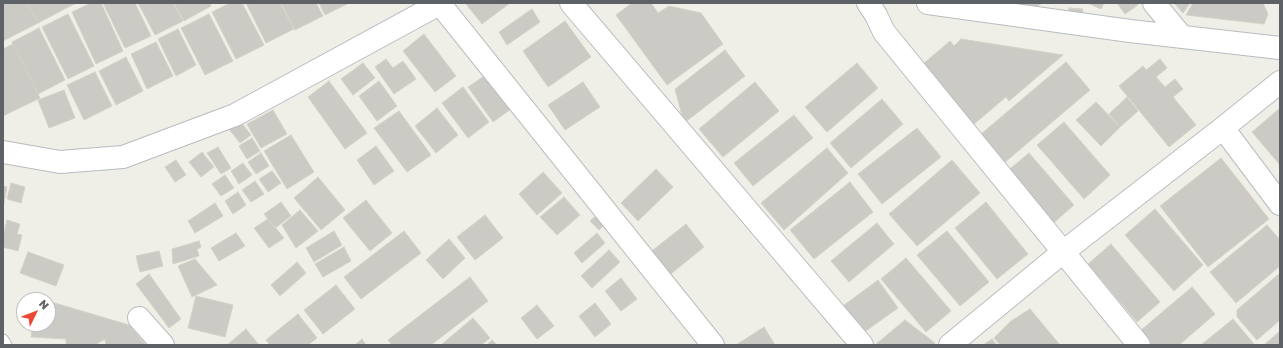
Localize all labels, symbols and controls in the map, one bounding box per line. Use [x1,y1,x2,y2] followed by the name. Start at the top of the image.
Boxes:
[16,292,56,332] north arrow
[37,297,52,312] text: N

